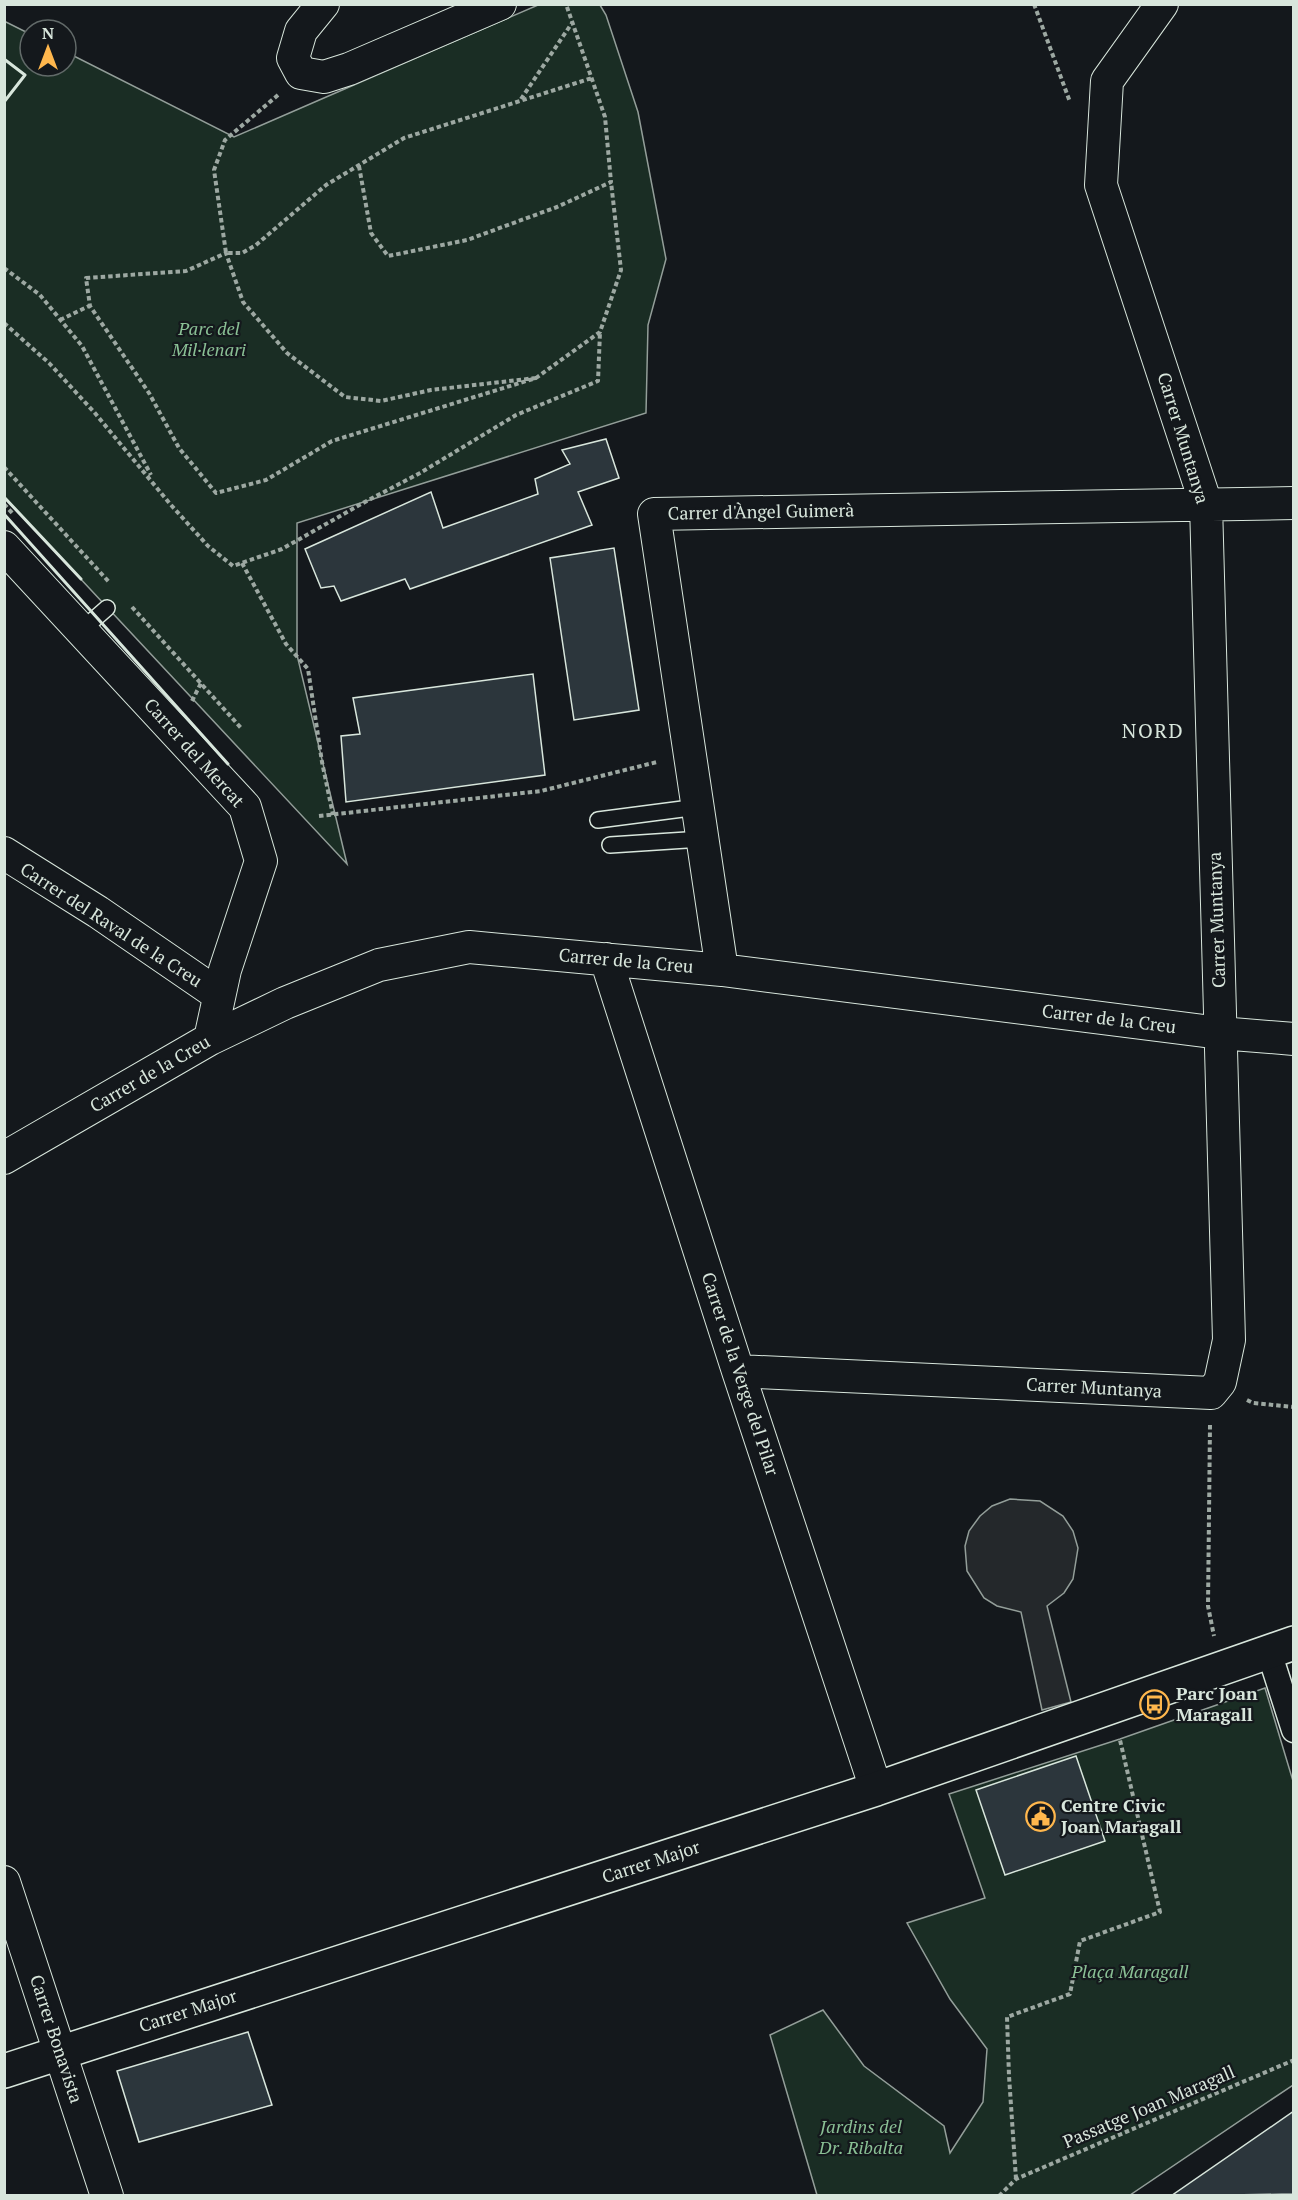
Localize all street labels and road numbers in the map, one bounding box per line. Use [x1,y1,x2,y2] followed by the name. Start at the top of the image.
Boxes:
[1153,369,1215,506] street label: Carrer Muntanya
[667,497,854,525] street label: Carrer d'Àngel Guimerà
[139,692,251,812] street label: Carrer del Mercat
[1202,852,1230,988] street label: Carrer Muntanya
[16,856,207,992] street label: Carrer del Raval de la Creu
[558,942,694,978] street label: Carrer de la Creu
[1041,998,1178,1038] street label: Carrer de la Creu
[85,1029,214,1117] street label: Carrer de la Creu
[697,1269,785,1479] street label: Carrer de la Verge del Pilar
[1025,1371,1163,1403] street label: Carrer Muntanya
[599,1834,703,1888] street label: Carrer Major
[25,1971,89,2106] street label: Carrer Bonavista
[136,1983,240,2037] street label: Carrer Major
[1059,2059,1238,2153] street label: Passatge Joan Maragall

